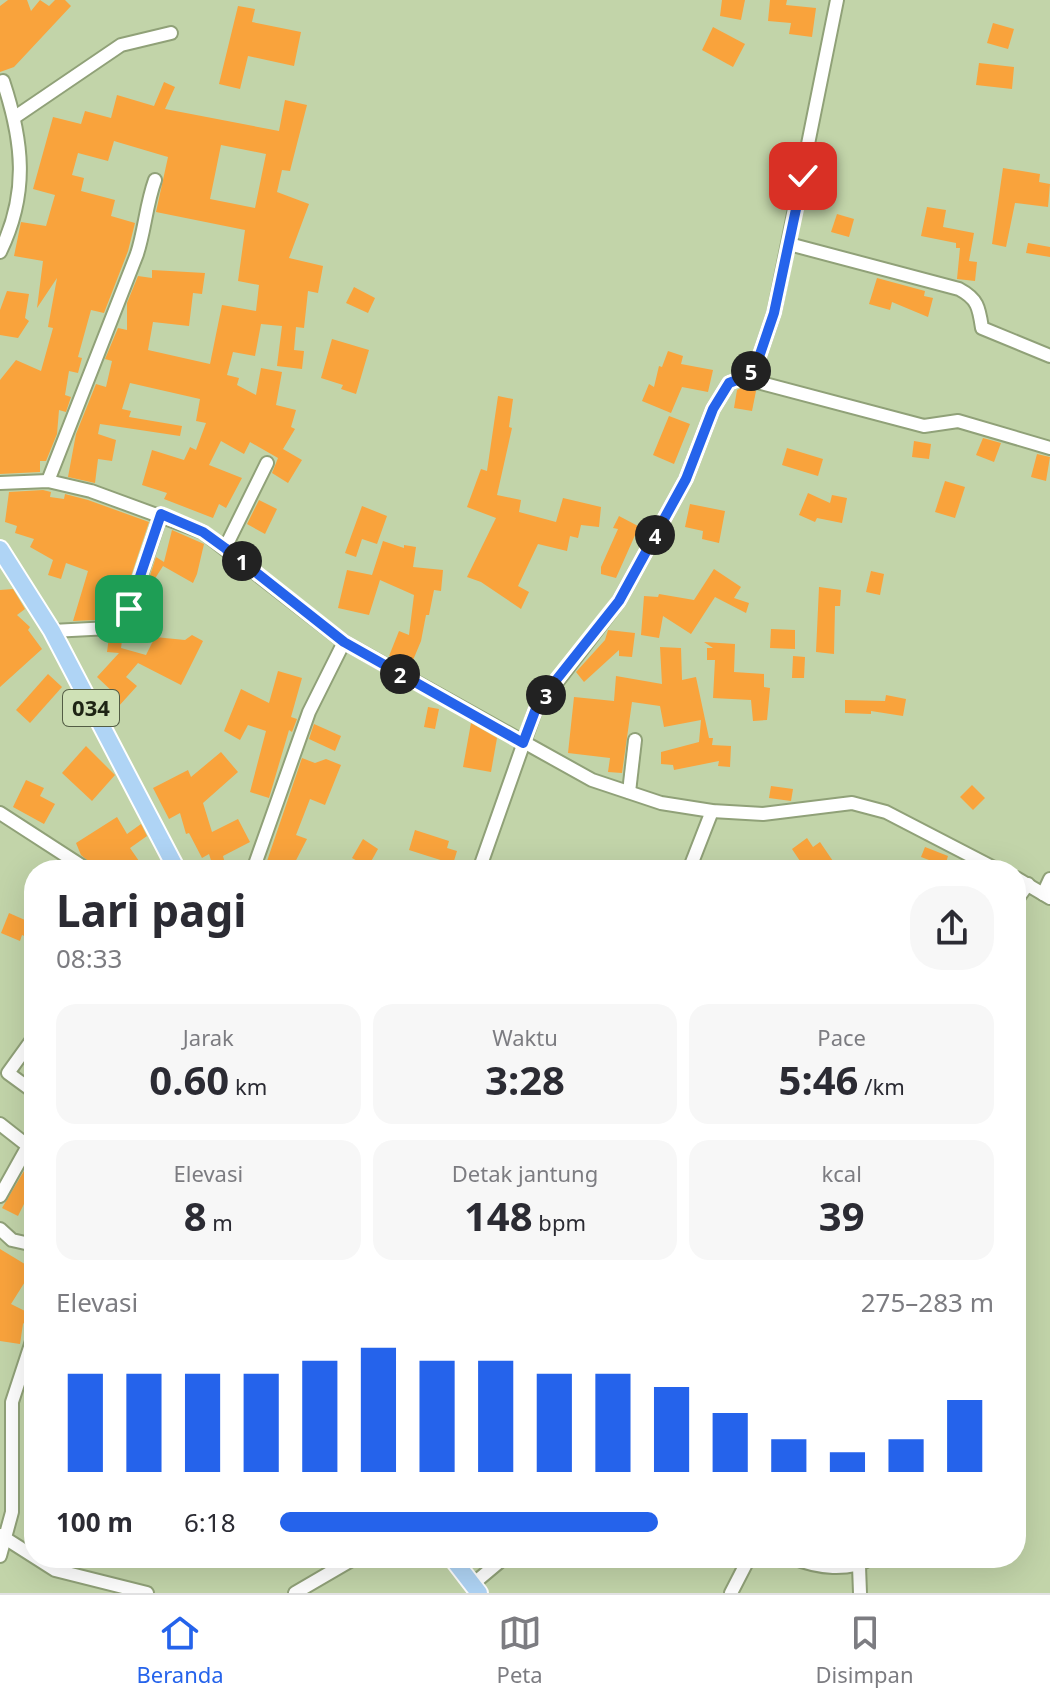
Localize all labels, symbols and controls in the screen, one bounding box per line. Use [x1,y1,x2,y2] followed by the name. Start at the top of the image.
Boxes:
[769,142,837,210] pin
[781,154,825,198] icon: check
[731,351,771,391] pin: 5
[745,356,757,386] text: 5
[635,515,675,555] pin: 4
[649,520,661,550] text: 4
[222,541,262,581] pin: 1
[236,546,248,576] text: 1
[95,575,163,643] pin
[107,587,151,631] icon: arrive
[380,654,420,694] pin: 2
[394,659,406,689] text: 2
[526,675,566,715] pin: 3
[540,680,552,710] text: 3
[63,690,119,726] road number: 034
[56,880,246,940] text: Lari pagi
[910,886,994,970] button: share
[56,940,122,976] text: 08:33
[183,1022,234,1052] text: Jarak
[492,1022,558,1052] text: Waktu
[817,1022,866,1052] text: Pace
[149,1052,229,1107] text: 0.60
[485,1052,565,1107] text: 3:28
[779,1052,858,1107] text: 5:46
[229,1071,267,1101] text: km
[858,1071,905,1101] text: /km
[174,1158,243,1188] text: Elevasi
[452,1158,598,1188] text: Detak jantung
[821,1158,862,1188] text: kcal
[184,1188,207,1243] text: 8
[464,1188,533,1243] text: 148
[819,1188,865,1243] text: 39
[207,1207,233,1237] text: m
[533,1207,586,1237] text: bpm
[56,1284,138,1320] text: Elevasi
[861,1284,994,1320] text: 275–283 m
[56,1504,133,1540] text: 100 m
[184,1504,236,1540] text: 6:18
[136,1611,224,1689] tab: Beranda
[497,1611,543,1689] tab: Peta
[816,1611,914,1689] tab: Disimpan

